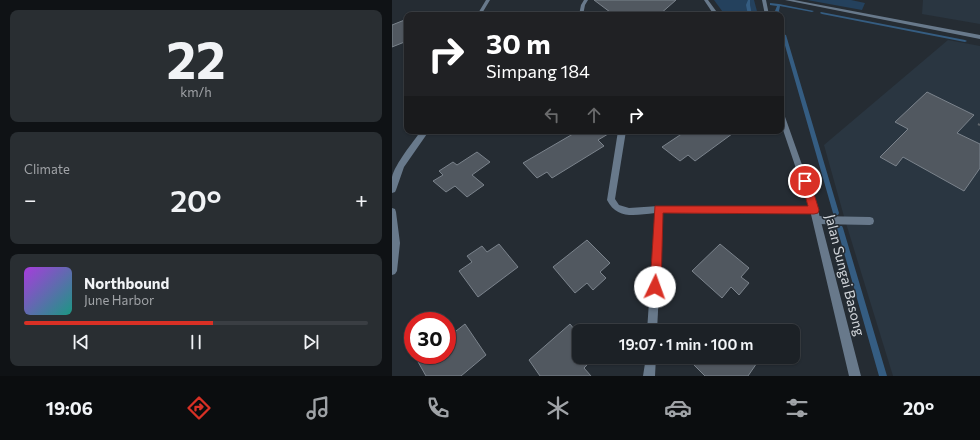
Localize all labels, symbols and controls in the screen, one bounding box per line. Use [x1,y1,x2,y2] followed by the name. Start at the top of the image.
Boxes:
[166,26,226,90] text: 22
[486,26,551,60] text: 30 m
[420,28,472,80] icon: right
[486,60,590,82] text: Simpang 184
[180,84,212,100] text: km/h
[541,104,563,126] icon: left
[583,104,605,126] icon: ahead
[625,104,647,126] icon: right
[24,161,70,177] text: Climate
[788,164,822,198] pin
[794,170,816,192] icon: arrive
[170,181,221,218] text: 20°
[24,186,37,213] text: −
[355,186,368,213] text: +
[822,212,869,338] street label: Jalan Sungai Basong
[634,266,676,308] position arrow
[84,274,169,292] text: Northbound
[84,292,154,308] text: June Harbor
[404,312,456,364] speed limit sign: 30
[70,331,92,353] icon: previous
[185,331,207,353] icon: pause
[300,331,322,353] icon: next
[619,335,753,353] text: 19:07 · 1 min · 100 m
[185,394,213,422] icon: directions
[304,394,332,422] icon: music
[424,394,452,422] icon: phone
[544,394,572,422] icon: climate
[664,394,692,422] icon: car
[783,394,811,422] icon: filters
[46,397,93,419] text: 19:06
[903,397,934,419] text: 20°

